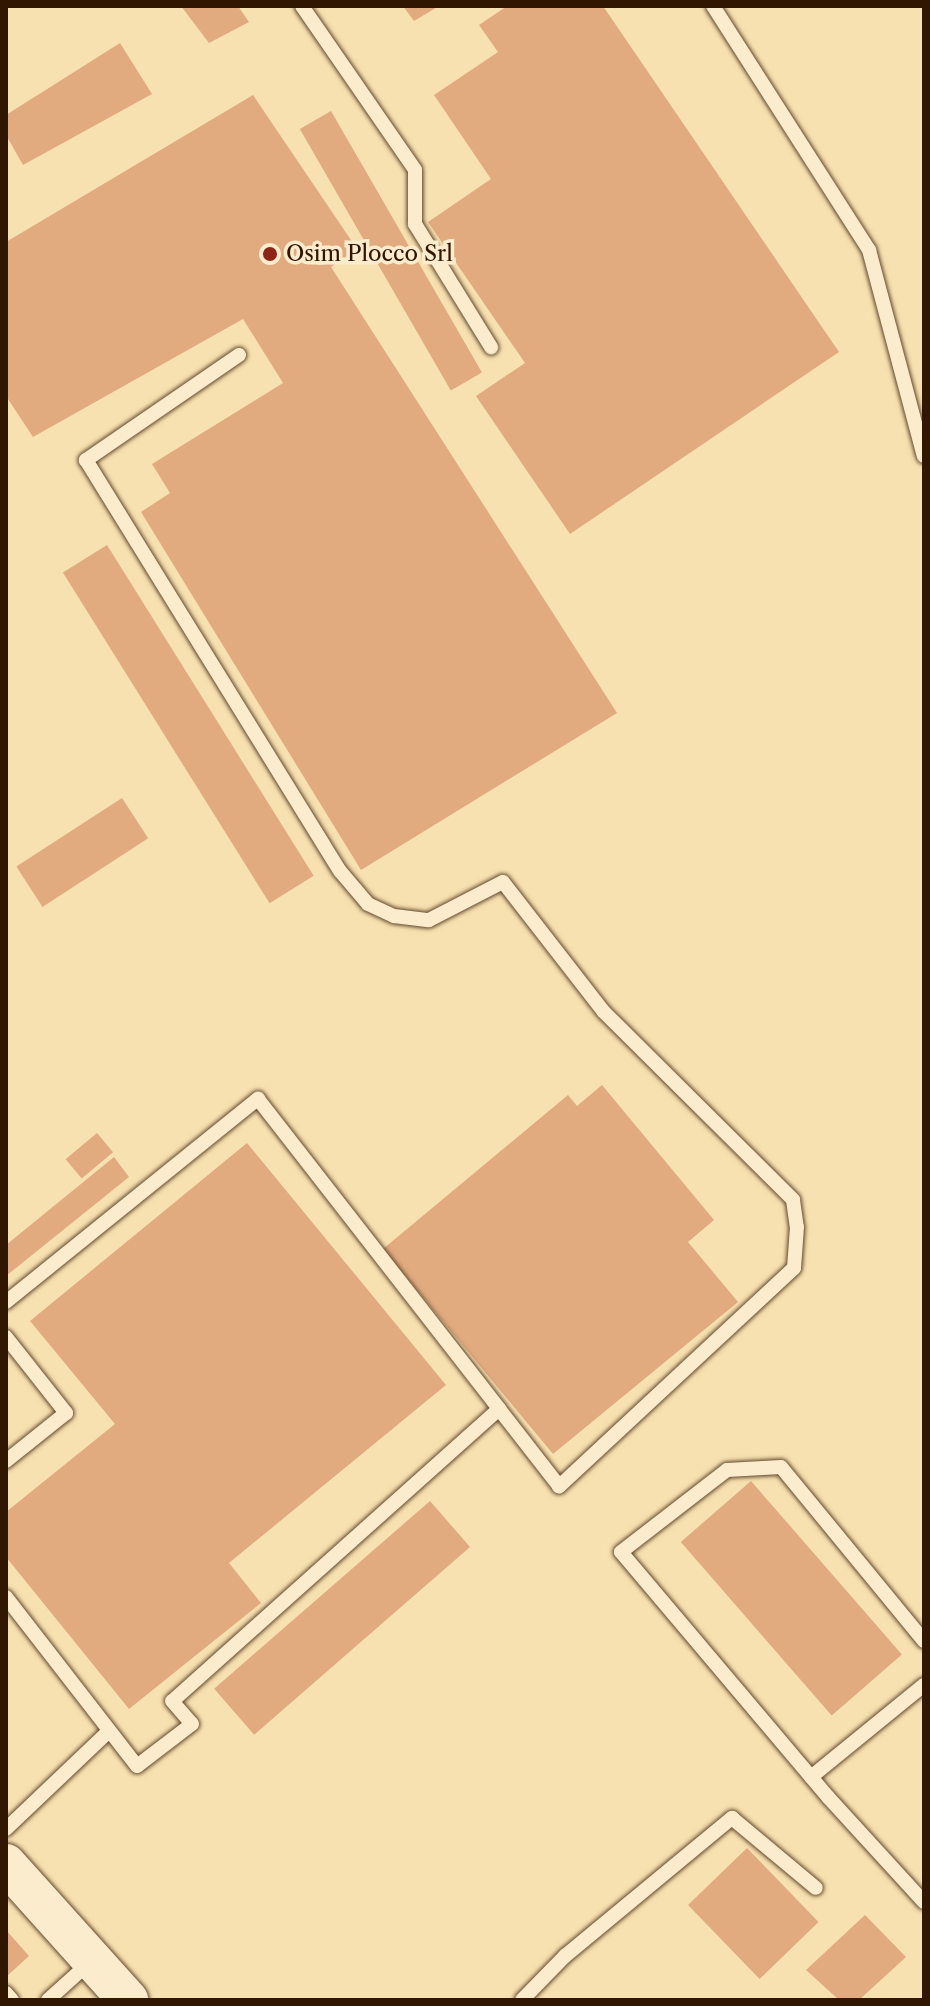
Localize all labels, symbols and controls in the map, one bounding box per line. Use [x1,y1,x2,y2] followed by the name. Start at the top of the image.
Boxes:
[286,241,453,267] place label: Osim Plocco Srl
[261,245,279,263] marker: Osim Plocco Srl

